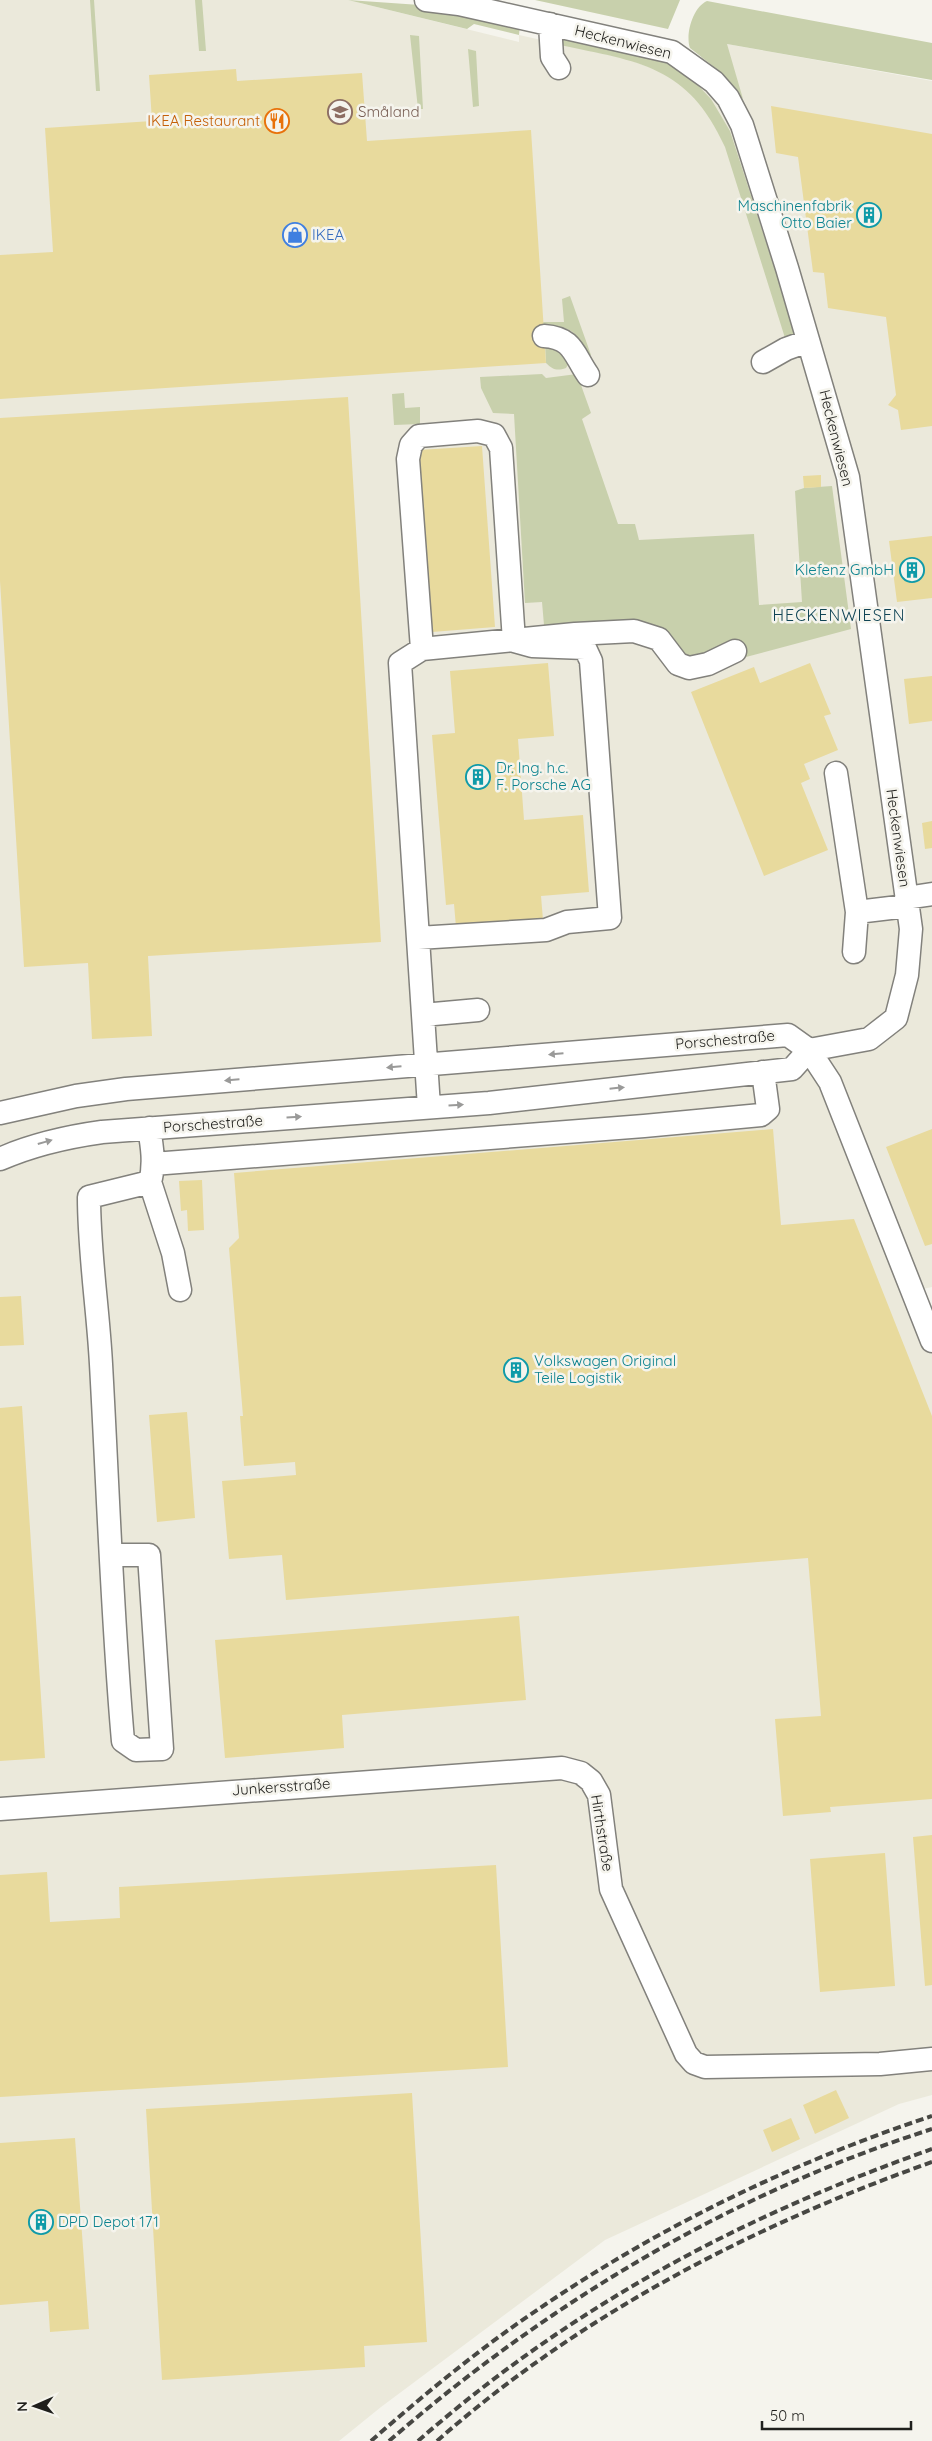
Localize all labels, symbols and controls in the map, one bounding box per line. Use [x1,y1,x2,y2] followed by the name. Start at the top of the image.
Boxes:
[573,20,673,63] street label: Heckenwiesen
[327,99,353,125] school or university icon: Småland
[358,102,420,121] place label: Småland
[264,108,290,134] restaurant icon: IKEA Restaurant
[147,111,260,130] place label: IKEA Restaurant
[738,196,852,232] place label: Maschinenfabrik Otto Baier
[856,202,882,228] building icon: Maschinenfabrik Otto Baier
[282,222,308,248] shop icon: IKEA
[312,225,344,244] place label: IKEA
[815,388,858,488] street label: Heckenwiesen
[899,557,925,583] building icon: Klefenz GmbH
[795,560,894,579] place label: Klefenz GmbH
[773,605,905,625] district label: HECKENWIESEN
[496,758,591,794] place label: Dr. Ing. h.c. F. Porsche AG
[465,764,491,790] building icon: Dr. Ing. h.c. F. Porsche AG
[882,788,915,888] street label: Heckenwiesen
[674,1026,775,1053] street label: Porschestraße
[548,1050,564,1058] one-way arrow
[386,1063,402,1071] one-way arrow
[224,1076,240,1084] one-way arrow
[610,1084,626,1092] one-way arrow
[448,1101,464,1109] one-way arrow
[163,1111,263,1136] street label: Porschestraße
[286,1113,302,1121] one-way arrow
[38,1137,53,1145] one-way arrow
[534,1351,676,1387] place label: Volkswagen Original Teile Logistik
[503,1357,529,1383] building icon: Volkswagen Original Teile Logistik
[231,1774,331,1799] street label: Junkersstraße
[587,1793,618,1873] street label: Hirthstraße
[28,2209,54,2235] building icon: DPD Depot 171
[58,2212,159,2231] place label: DPD Depot 171
[10,2381,60,2431] north arrow
[762,2398,911,2430] scale bar
[13,2401,31,2412] text: N
[770,2406,805,2425] text: 50 m

